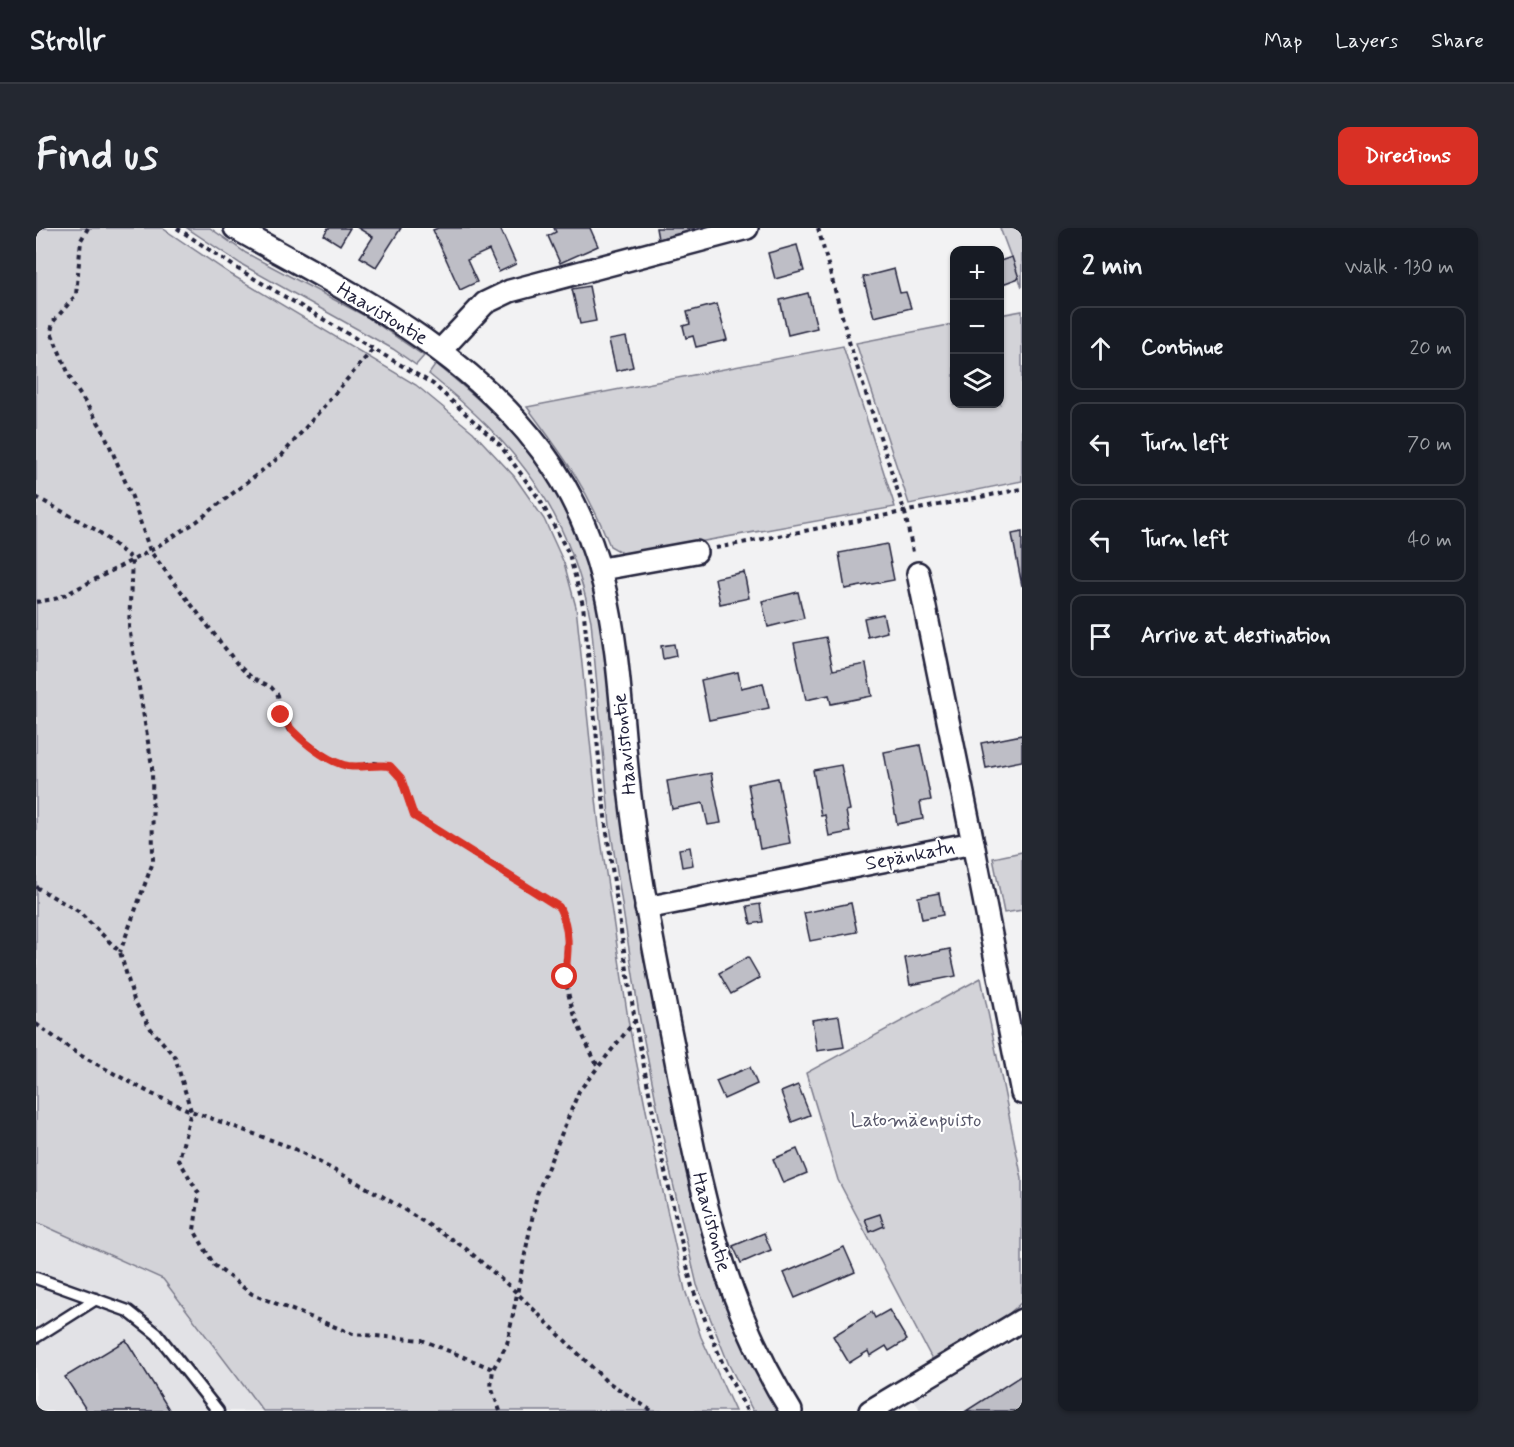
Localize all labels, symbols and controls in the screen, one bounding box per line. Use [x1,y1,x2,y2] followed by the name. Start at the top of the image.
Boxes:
[30,23,105,60] text: Strollr
[1264,27,1302,55] text: Map
[1335,27,1398,55] text: Layers
[1431,27,1484,55] text: Share
[1338,127,1478,185] button: Directions
[36,129,158,184] text: Find us
[950,246,1004,408] map controls
[950,246,1004,300] button: +
[1082,250,1143,284] text: 2 min
[1345,254,1454,281] text: Walk · 130 m
[331,276,433,352] street label: Haavistontie
[950,300,1004,354] button: −
[1084,332,1117,365] icon: ahead
[1141,334,1223,362] text: Continue
[1409,335,1452,362] text: 20 m
[950,354,1004,408] button: layers
[1084,428,1117,461] icon: left
[1141,430,1229,458] text: Turn left
[1407,431,1452,458] text: 70 m
[1084,524,1117,557] icon: left
[1141,526,1229,554] text: Turn left
[1408,527,1452,554] text: 40 m
[1084,620,1117,653] icon: arrive
[1141,622,1331,650] text: Arrive at destination
[606,692,644,796] street label: Haavistontie
[267,701,293,727] route end
[863,834,957,878] street label: Sepänkatu
[551,963,577,989] route start
[851,1107,981,1134] park label: Latomäenpuisto
[685,1169,737,1275] street label: Haavistontie

